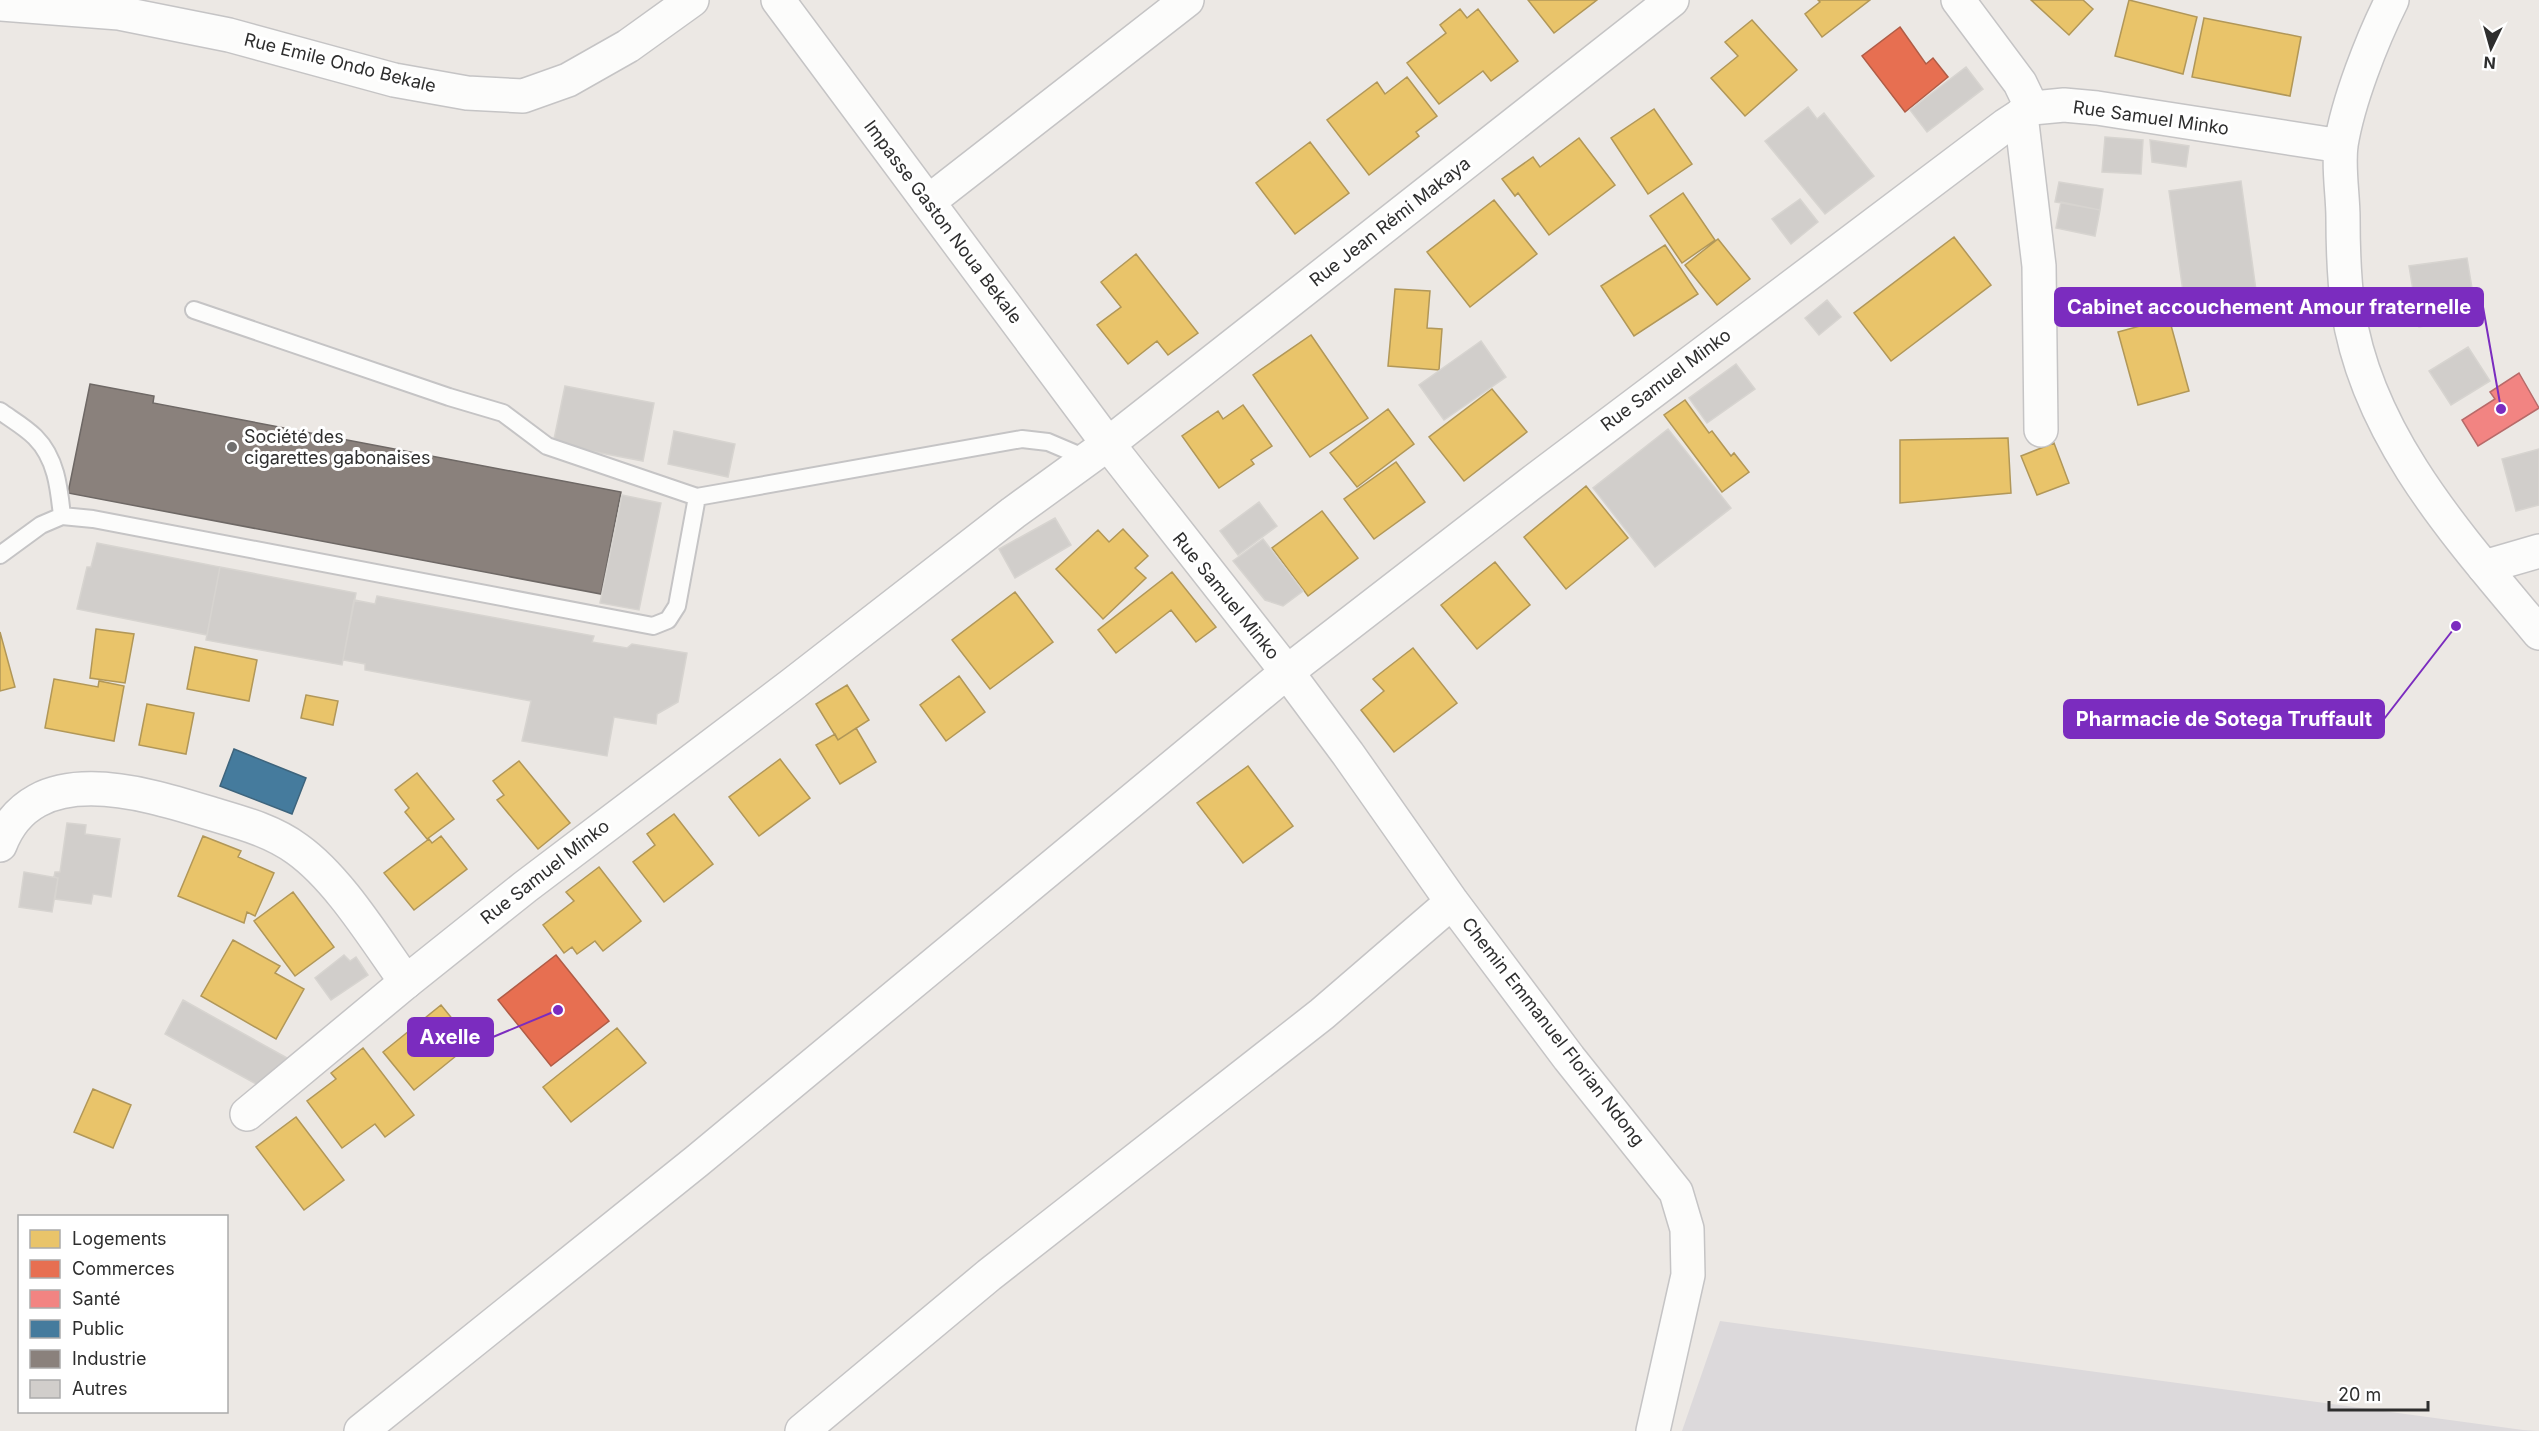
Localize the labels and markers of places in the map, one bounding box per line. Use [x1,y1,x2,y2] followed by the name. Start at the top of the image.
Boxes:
[2055,288,2483,326] callout: Cabinet accouchement Amour fraternelle
[244,426,431,468] place label: Société des cigarettes gabonaises
[225,440,239,454] marker: Société des cigarettes gabonaises
[2064,700,2384,738] callout: Pharmacie de Sotega Truffault
[408,1018,493,1056] callout: Axelle

